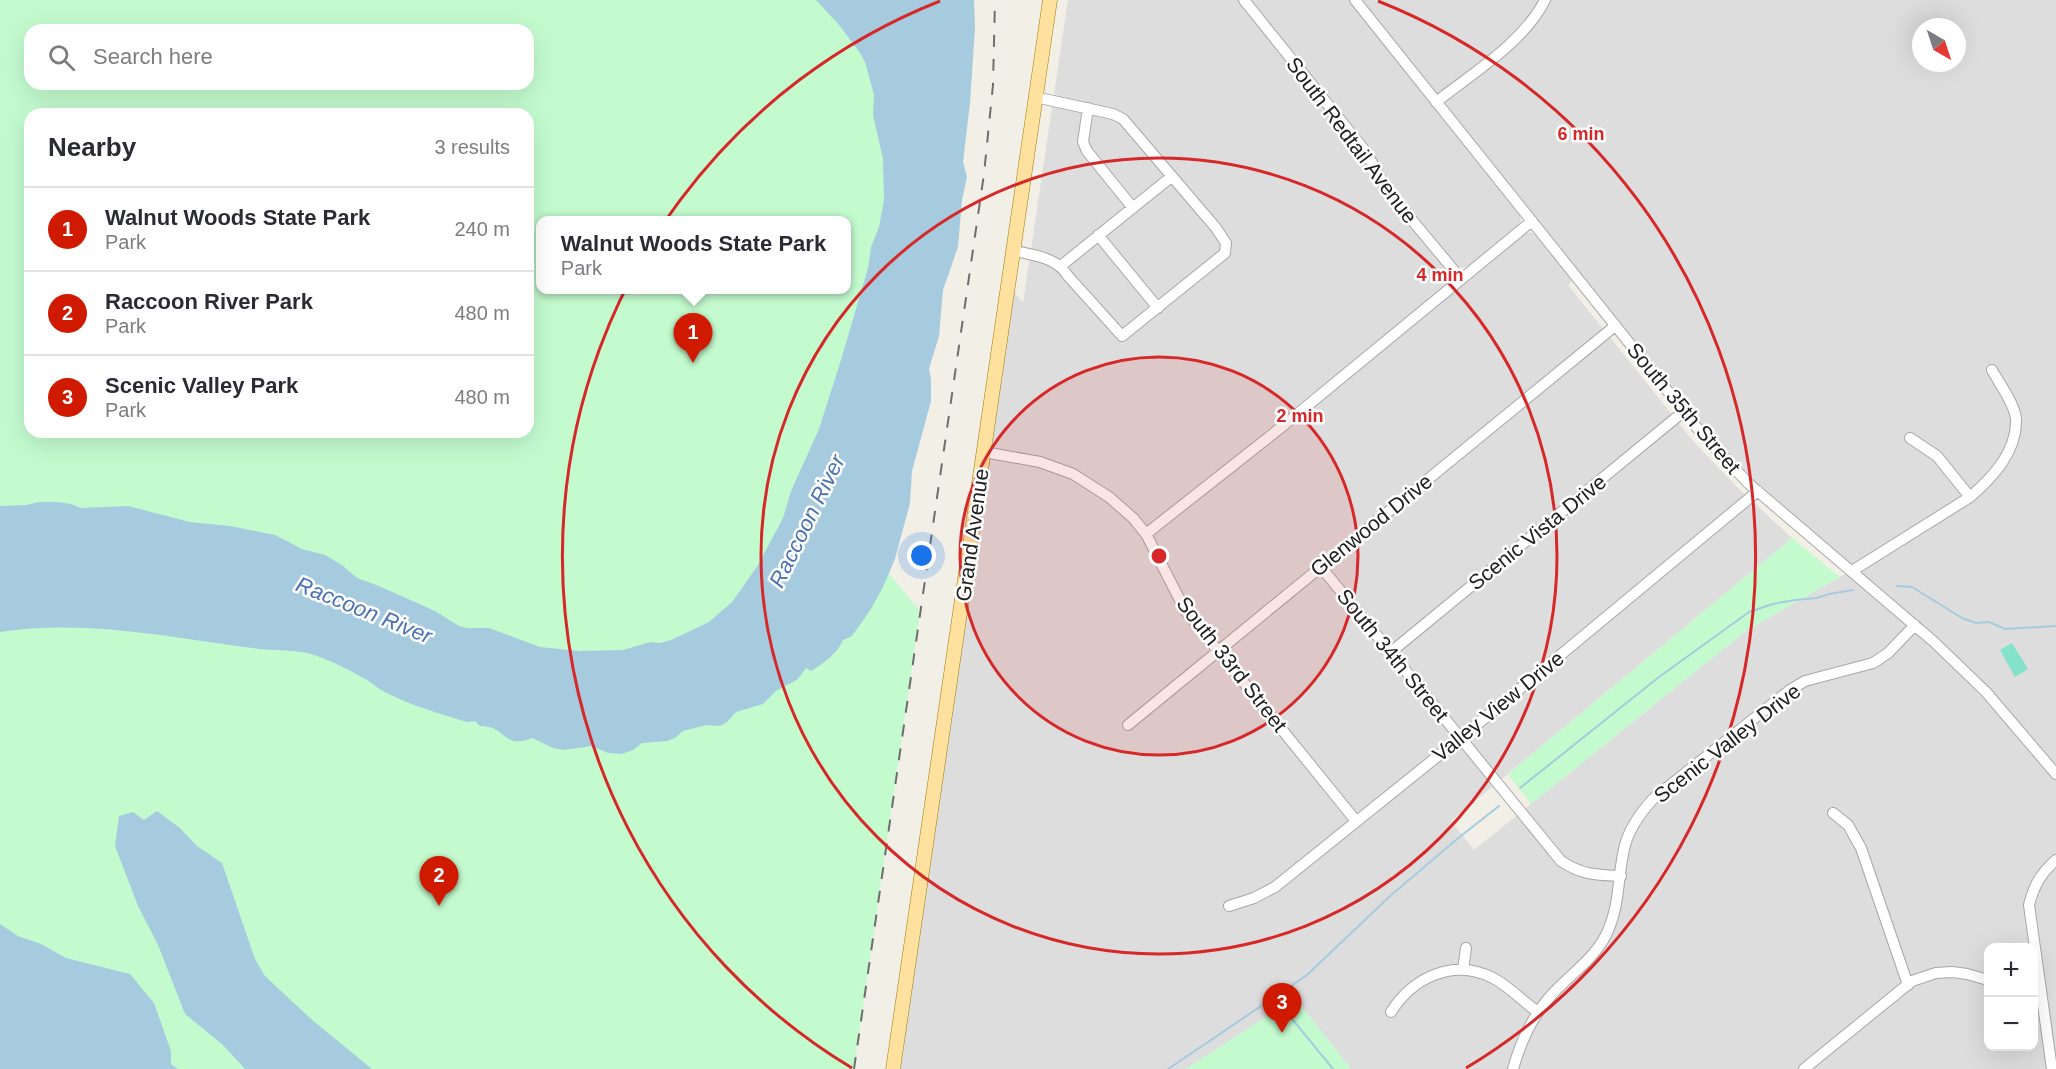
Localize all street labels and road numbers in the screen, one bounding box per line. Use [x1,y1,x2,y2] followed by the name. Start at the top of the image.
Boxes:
[1282,53,1422,227] street label: South Redtail Avenue
[1623,338,1745,478] street label: South 35th Street
[951,467,993,603] street label: Grand Avenue
[1306,469,1436,581] street label: Glenwood Drive
[1464,470,1610,594] street label: Scenic Vista Drive
[1333,584,1453,726] street label: South 34th Street
[1172,592,1292,736] street label: South 33rd Street
[1428,646,1568,766] street label: Valley View Drive
[1649,679,1805,807] street label: Scenic Valley Drive

